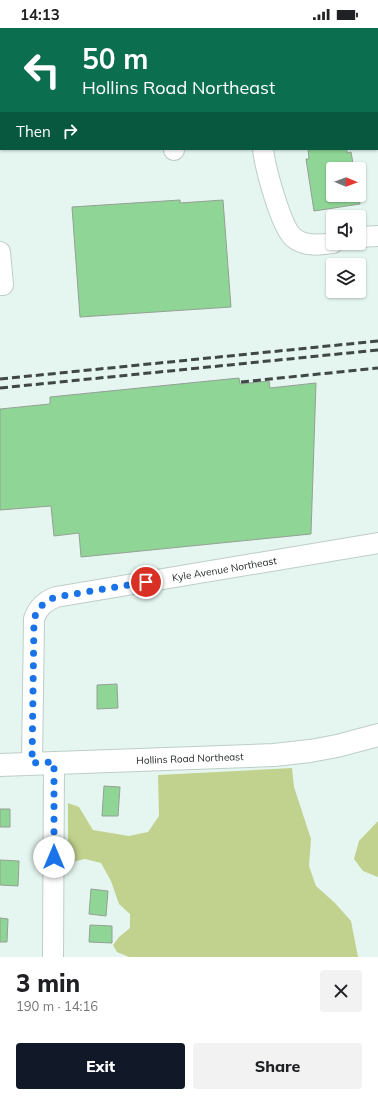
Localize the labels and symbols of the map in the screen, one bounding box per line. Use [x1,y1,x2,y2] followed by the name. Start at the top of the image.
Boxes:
[326,162,366,202] north arrow
[171,554,278,584] street label: Kyle Avenue Northeast
[129,565,163,599] pin
[136,750,244,767] street label: Hollins Road Northeast
[33,836,75,878] position arrow

